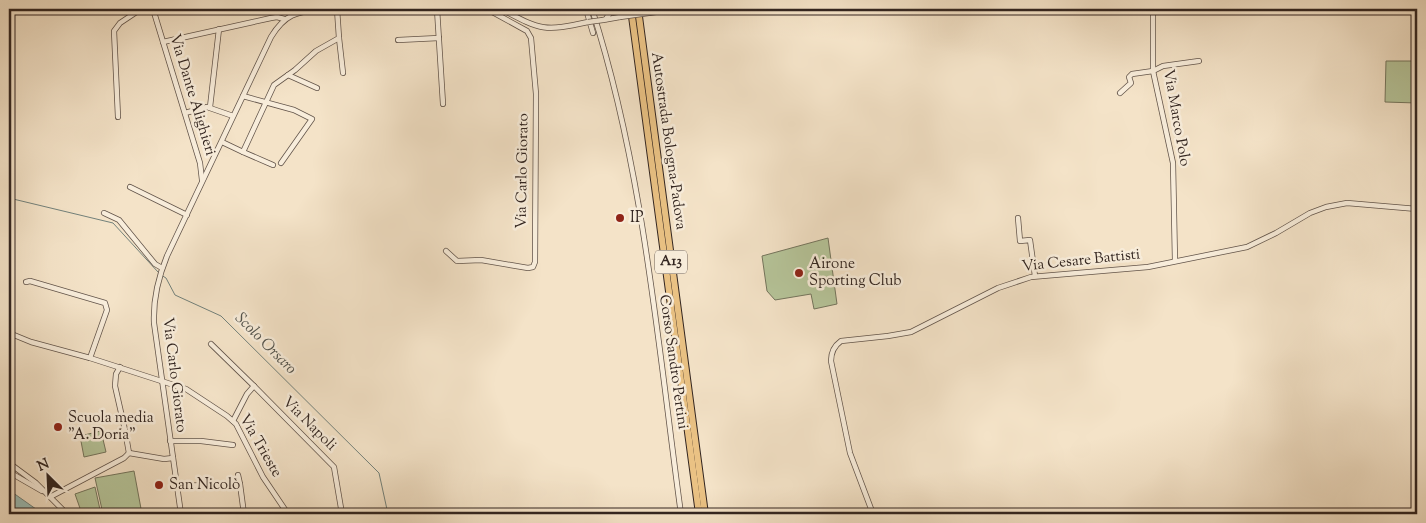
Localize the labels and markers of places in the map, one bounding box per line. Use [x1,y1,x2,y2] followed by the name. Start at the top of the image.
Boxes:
[630,208,644,229] place label: IP
[614,212,626,224] marker: IP
[809,254,902,292] place label: Airone Sporting Club
[793,267,805,279] marker: Airone Sporting Club
[68,408,154,446] place label: Scuola media "A. Doria"
[52,421,64,433] marker: Scuola media "A. Doria"
[169,475,240,496] place label: San Nicolò
[153,479,165,491] marker: San Nicolò

